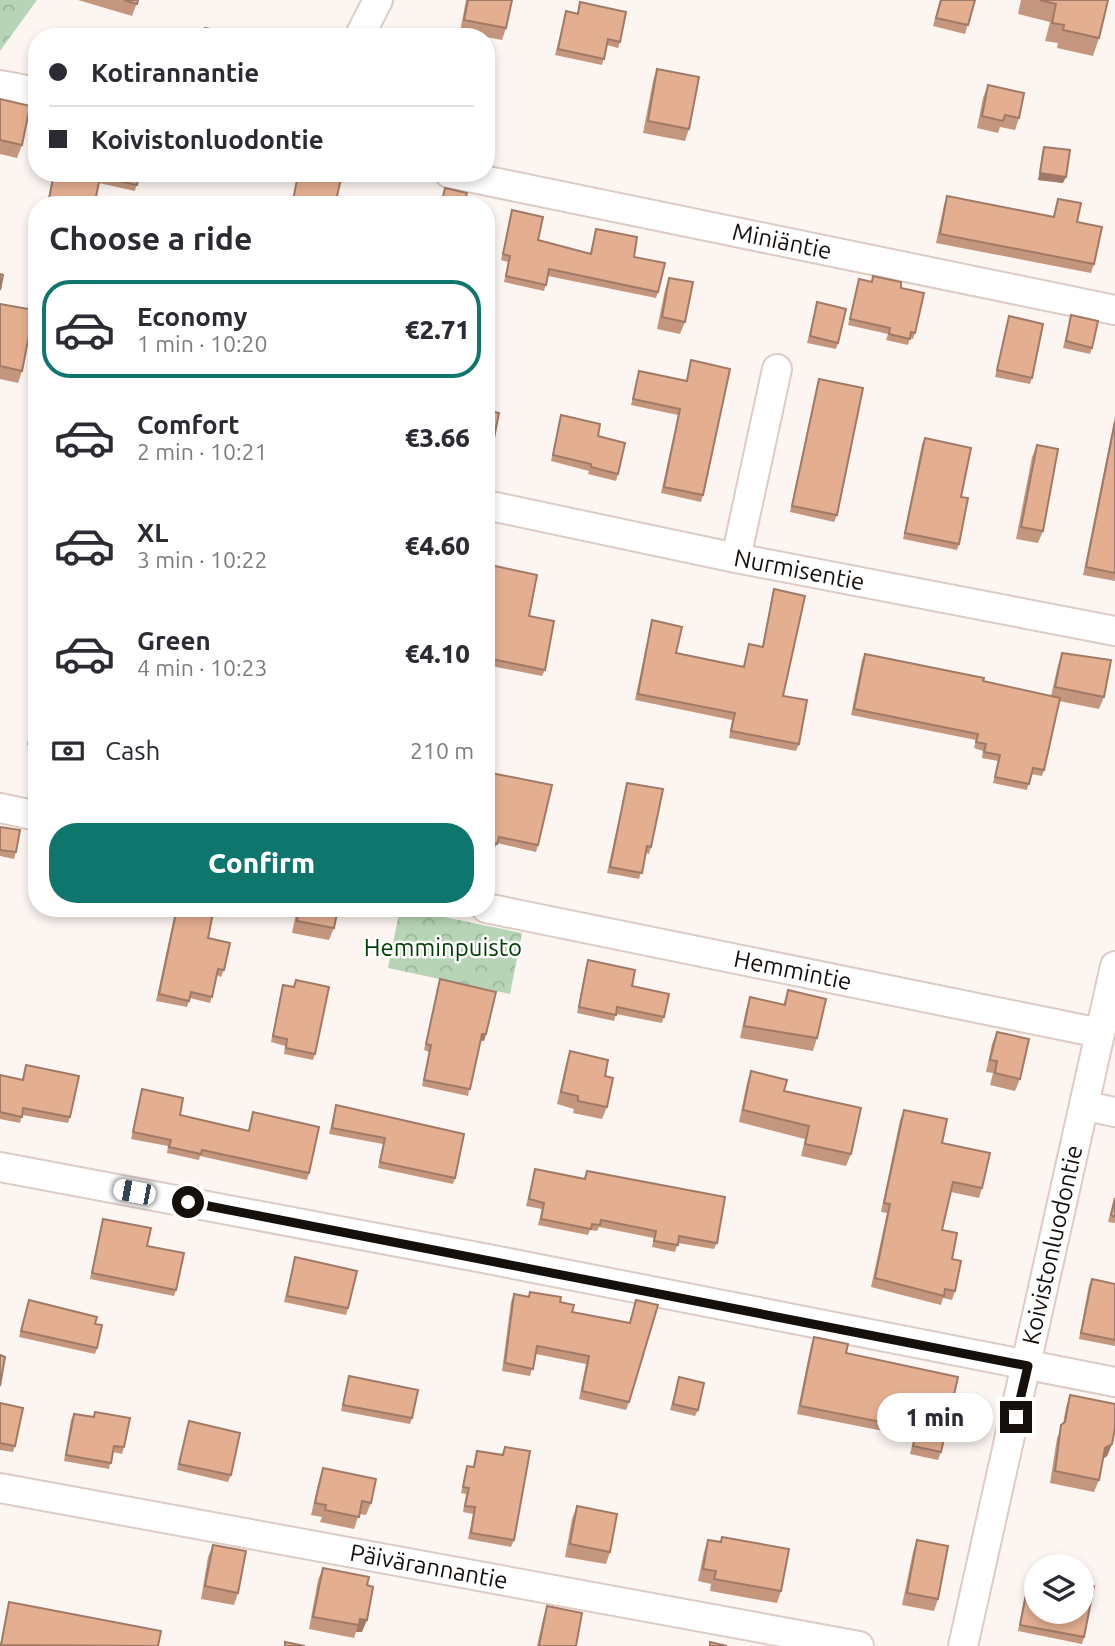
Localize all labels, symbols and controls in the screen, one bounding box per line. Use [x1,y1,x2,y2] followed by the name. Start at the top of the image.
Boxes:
[91,58,259,87] text: Kotirannantie
[91,125,324,154] text: Koivistonluodontie
[730,218,834,264] street label: Miniäntie
[49,220,252,256] text: Choose a ride
[53,298,116,361] icon: car
[137,302,247,331] text: Economy
[405,315,470,344] text: €2.71
[137,331,268,356] text: 1 min · 10:20
[53,406,116,469] icon: car
[137,410,240,439] text: Comfort
[405,423,470,452] text: €3.66
[137,439,268,464] text: 2 min · 10:21
[53,514,116,577] icon: car
[137,518,168,547] text: XL
[405,531,470,560] text: €4.60
[732,544,867,595] street label: Nurmisentie
[137,547,268,572] text: 3 min · 10:22
[53,622,116,685] icon: car
[137,626,211,655] text: Green
[405,639,470,668] text: €4.10
[137,655,268,680] text: 4 min · 10:23
[49,732,87,770] icon: cash
[105,736,160,765] text: Cash
[410,738,474,763] text: 210 m
[49,823,474,903] button: Confirm
[364,934,522,961] park label: Hemminpuisto
[732,945,854,995] street label: Hemmintie
[1017,1142,1088,1347] street label: Koivistonluodontie
[112,1178,157,1206] car
[172,1186,204,1218] route start
[876,1392,992,1442] callout: 1 min
[1000,1401,1032,1433] route end
[906,1405,964,1430] text: 1 min
[348,1539,510,1594] street label: Päivärannantie
[1024,1554,1094,1624] map controls
[1024,1554,1094,1624] button: layers

